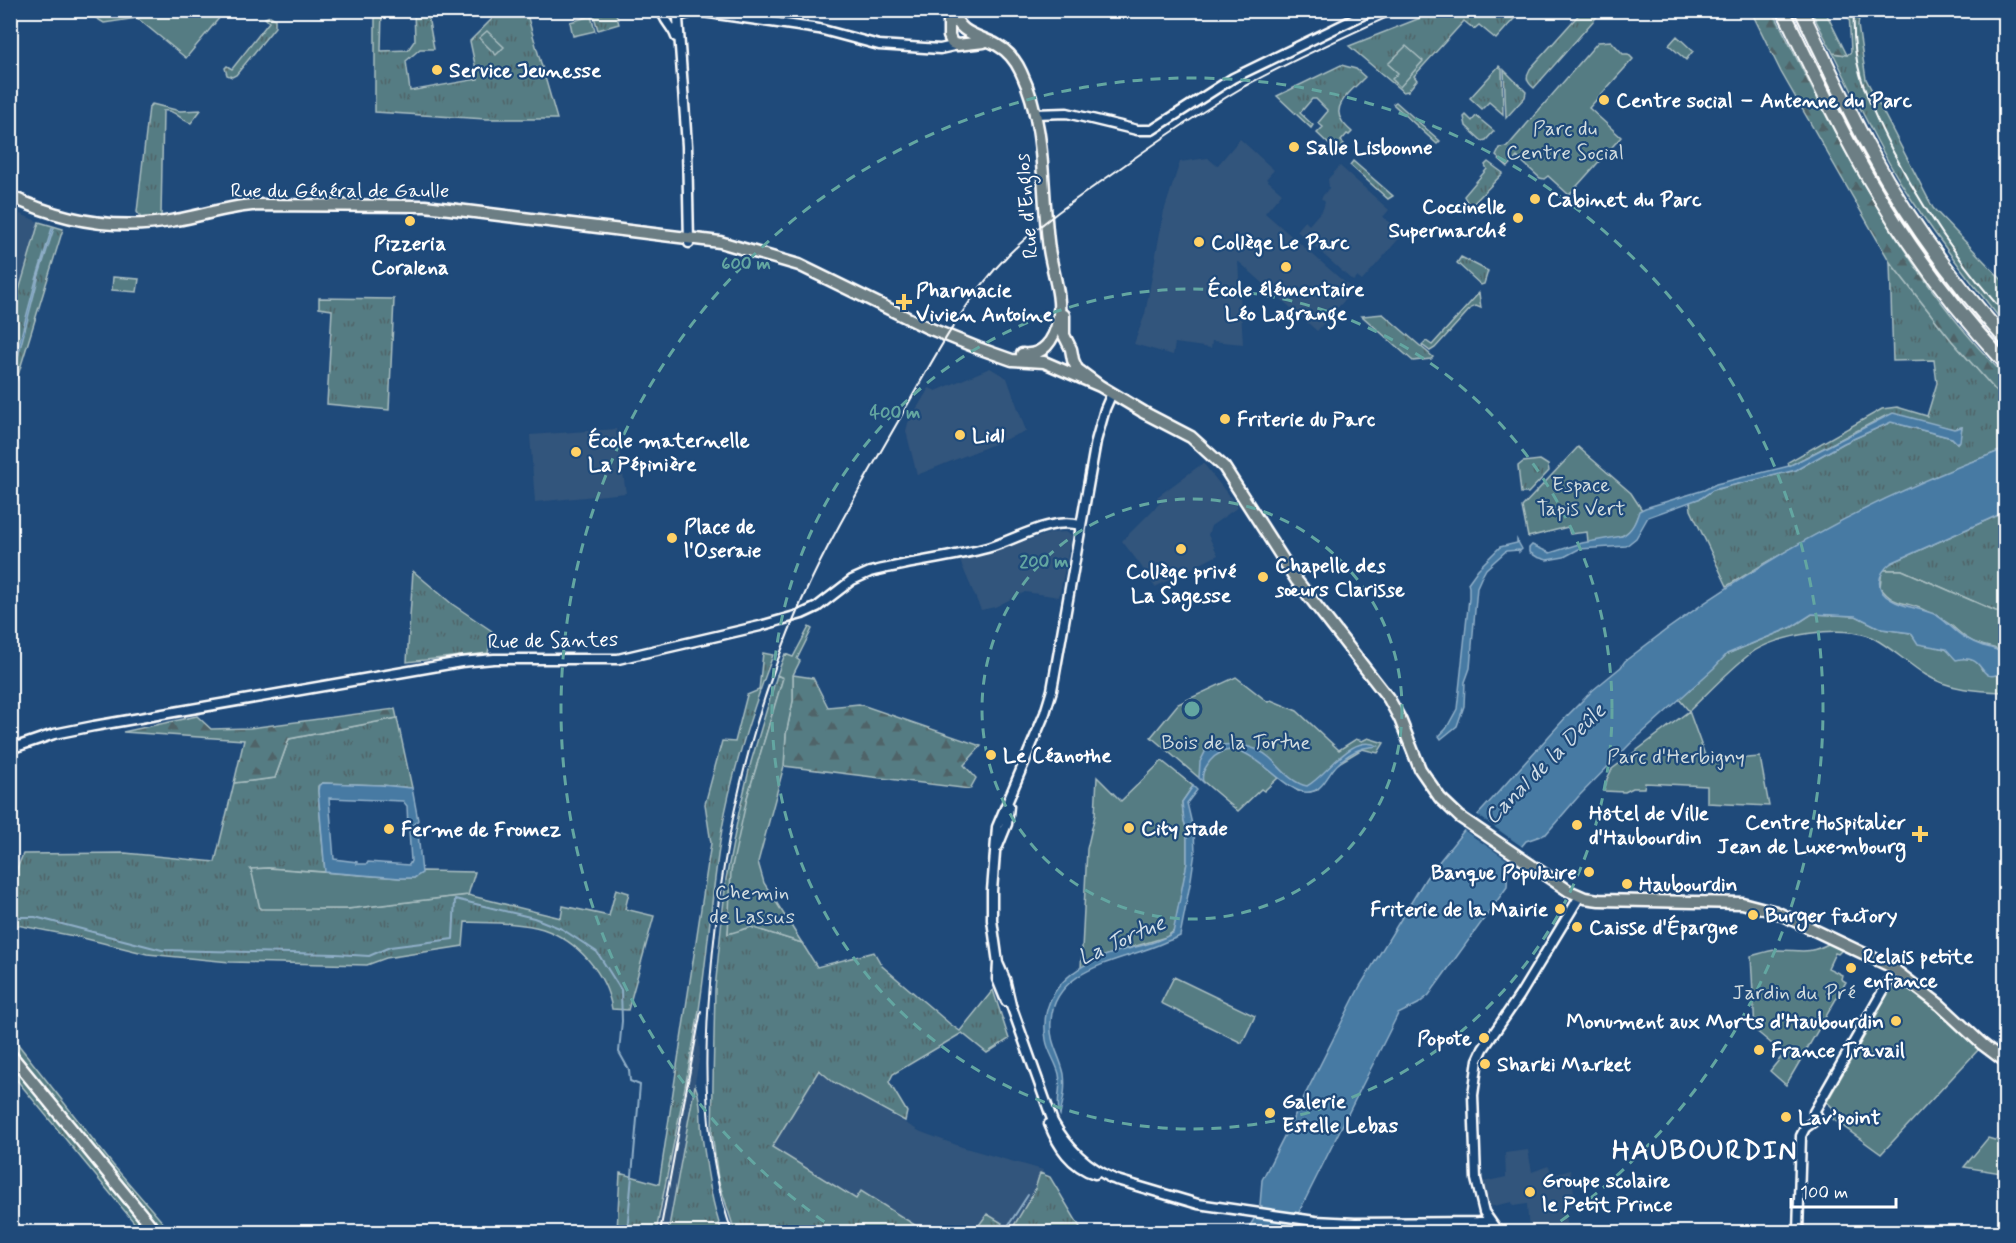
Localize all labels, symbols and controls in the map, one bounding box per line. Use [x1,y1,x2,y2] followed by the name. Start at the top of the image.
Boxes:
[449,57,602,85] place label: Service Jeunesse
[430,63,444,77] marker: Service Jeunesse
[1616,87,1912,115] place label: Centre social – Antenne du Parc
[1597,93,1611,107] marker: Centre social – Antenne du Parc
[1506,115,1624,167] park label: Parc du Centre Social
[1306,134,1433,162] place label: Salle Lisbonne
[1287,140,1301,154] marker: Salle Lisbonne
[1008,152,1048,260] street label: Rue d'Englos
[231,177,449,205] street label: Rue du Général de Gaulle
[1547,186,1702,214] place label: Cabinet du Parc
[1528,192,1542,206] marker: Cabinet du Parc
[1388,193,1507,245] place label: Coccinelle Supermarché
[1511,211,1525,225] marker: Coccinelle Supermarché
[403,214,417,228] marker: Pizzeria Coralena
[1211,229,1350,257] place label: Collège Le Parc
[371,230,449,282] place label: Pizzeria Coralena
[1192,235,1206,249] marker: Collège Le Parc
[721,252,771,276] text: 600 m
[1279,260,1293,274] marker: École élémentaire Léo Lagrange
[1208,276,1365,330] place label: École élémentaire Léo Lagrange
[916,277,1053,329] place label: Pharmacie Vivien Antoine
[897,295,911,309] marker: Pharmacie Vivien Antoine
[870,401,920,425] text: 400 m
[1237,406,1376,434] place label: Friterie du Parc
[1218,412,1232,426] marker: Friterie du Parc
[972,422,1004,450] place label: Lidl
[588,427,750,479] place label: École maternelle La Pépinière
[953,428,967,442] marker: Lidl
[569,445,583,459] marker: École maternelle La Pépinière
[1537,471,1626,523] park label: Espace Tapis Vert
[684,513,762,565] place label: Place de l'Oseraie
[665,531,679,545] marker: Place de l'Oseraie
[1174,542,1188,556] marker: Collège privé La Sagesse
[1019,550,1069,574] text: 200 m
[1274,552,1405,604] place label: Chapelle des sœurs Clarisse
[1126,558,1237,612] place label: Collège privé La Sagesse
[1256,570,1270,584] marker: Chapelle des sœurs Clarisse
[487,626,619,656] street label: Rue de Santes
[1479,697,1613,831] water label: Canal de la Deûle
[1182,699,1202,719] centre of rings
[1161,729,1311,757] park label: Bois de la Tortue
[1003,742,1112,770] place label: Le Céanothe
[1607,743,1745,771] park label: Parc d'Herbigny
[984,748,998,762] marker: Le Céanothe
[1589,800,1710,852] place label: Hôtel de Ville d'Haubourdin
[1717,809,1906,863] place label: Centre Hospitalier Jean de Luxembourg
[1141,815,1228,843] place label: City stade
[401,816,562,844] place label: Ferme de Fromez
[1570,818,1584,832] marker: Hôtel de Ville d'Haubourdin
[1122,821,1136,835] marker: City stade
[382,822,396,836] marker: Ferme de Fromez
[1911,825,1929,843] marker: Centre Hospitalier Jean de Luxembourg
[1431,859,1577,887] place label: Banque Populaire
[1582,865,1596,879] marker: Banque Populaire
[1639,871,1738,899] place label: Haubourdin
[1620,877,1634,891] marker: Haubourdin
[709,879,795,931] park label: Chemin de Lassus
[1370,896,1549,924] place label: Friterie de la Mairie
[1553,902,1567,916] marker: Friterie de la Mairie
[1765,902,1898,932] place label: Burger factory
[1746,908,1760,922] marker: Burger factory
[1074,909,1171,972] water label: La Tortue
[1589,914,1738,944] place label: Caisse d'Épargne
[1570,920,1584,934] marker: Caisse d'Épargne
[1863,943,1974,995] place label: Relais petite enfance
[1844,961,1858,975] marker: Relais petite enfance
[1732,979,1856,1007] park label: Jardin du Pré
[1566,1008,1884,1036] place label: Monument aux Morts d'Haubourdin
[1889,1014,1903,1028] marker: Monument aux Morts d'Haubourdin
[1417,1025,1472,1053] place label: Popote
[1477,1031,1491,1045] marker: Popote
[1771,1037,1905,1065] place label: France Travail
[1752,1043,1766,1057] marker: France Travail
[1497,1051,1631,1079] place label: Sharki Market
[1478,1057,1492,1071] marker: Sharki Market
[1282,1088,1399,1140] place label: Galerie Estelle Lebas
[1798,1104,1881,1132] place label: Lav’point
[1263,1106,1277,1120] marker: Galerie Estelle Lebas
[1779,1110,1793,1124] marker: Lav’point
[1612,1134,1798,1169] district label: HAUBOURDIN
[1542,1167,1673,1219] place label: Groupe scolaire le Petit Prince
[1791,1171,1896,1209] scale bar
[1800,1181,1848,1205] text: 100 m
[1523,1185,1537,1199] marker: Groupe scolaire le Petit Prince

